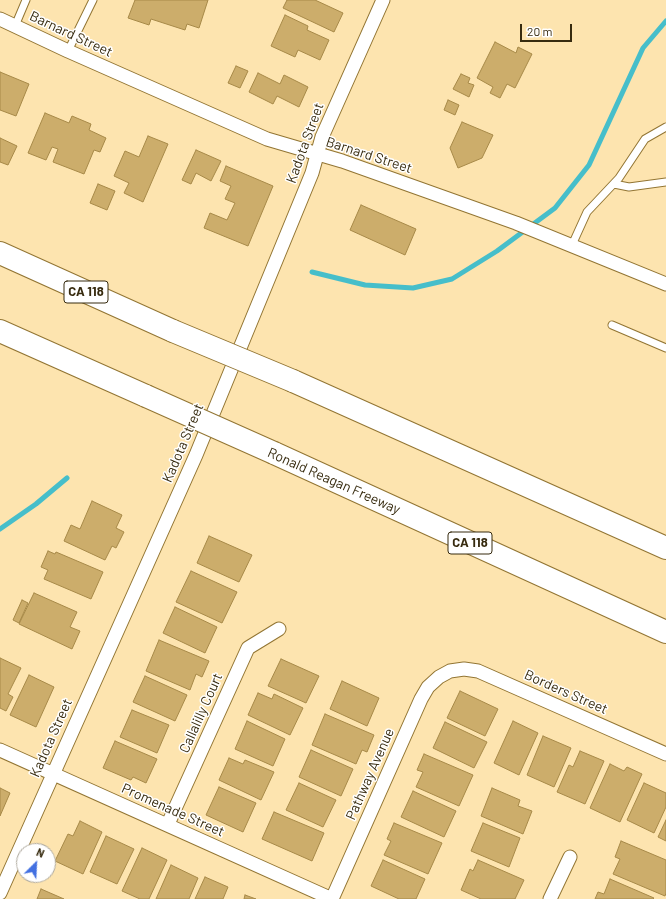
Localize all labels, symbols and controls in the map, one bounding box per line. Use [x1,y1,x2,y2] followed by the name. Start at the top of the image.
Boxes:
[27,8,115,60] street label: Barnard Street
[522,16,574,42] scale bar
[527,24,553,38] text: 20 m
[283,101,327,185] street label: Kadota Street
[324,133,414,177] street label: Barnard Street
[64,281,108,303] road number: CA 118
[159,401,207,485] street label: Kadota Street
[265,444,403,518] street label: Ronald Reagan Freeway
[448,532,492,554] road number: CA 118
[522,666,610,718] street label: Borders Street
[176,670,226,756] street label: Callalilly Court
[26,696,76,780] street label: Kadota Street
[342,726,398,822] street label: Pathway Avenue
[119,780,227,840] street label: Promenade Street
[16,843,56,883] north arrow
[35,845,47,860] text: N

